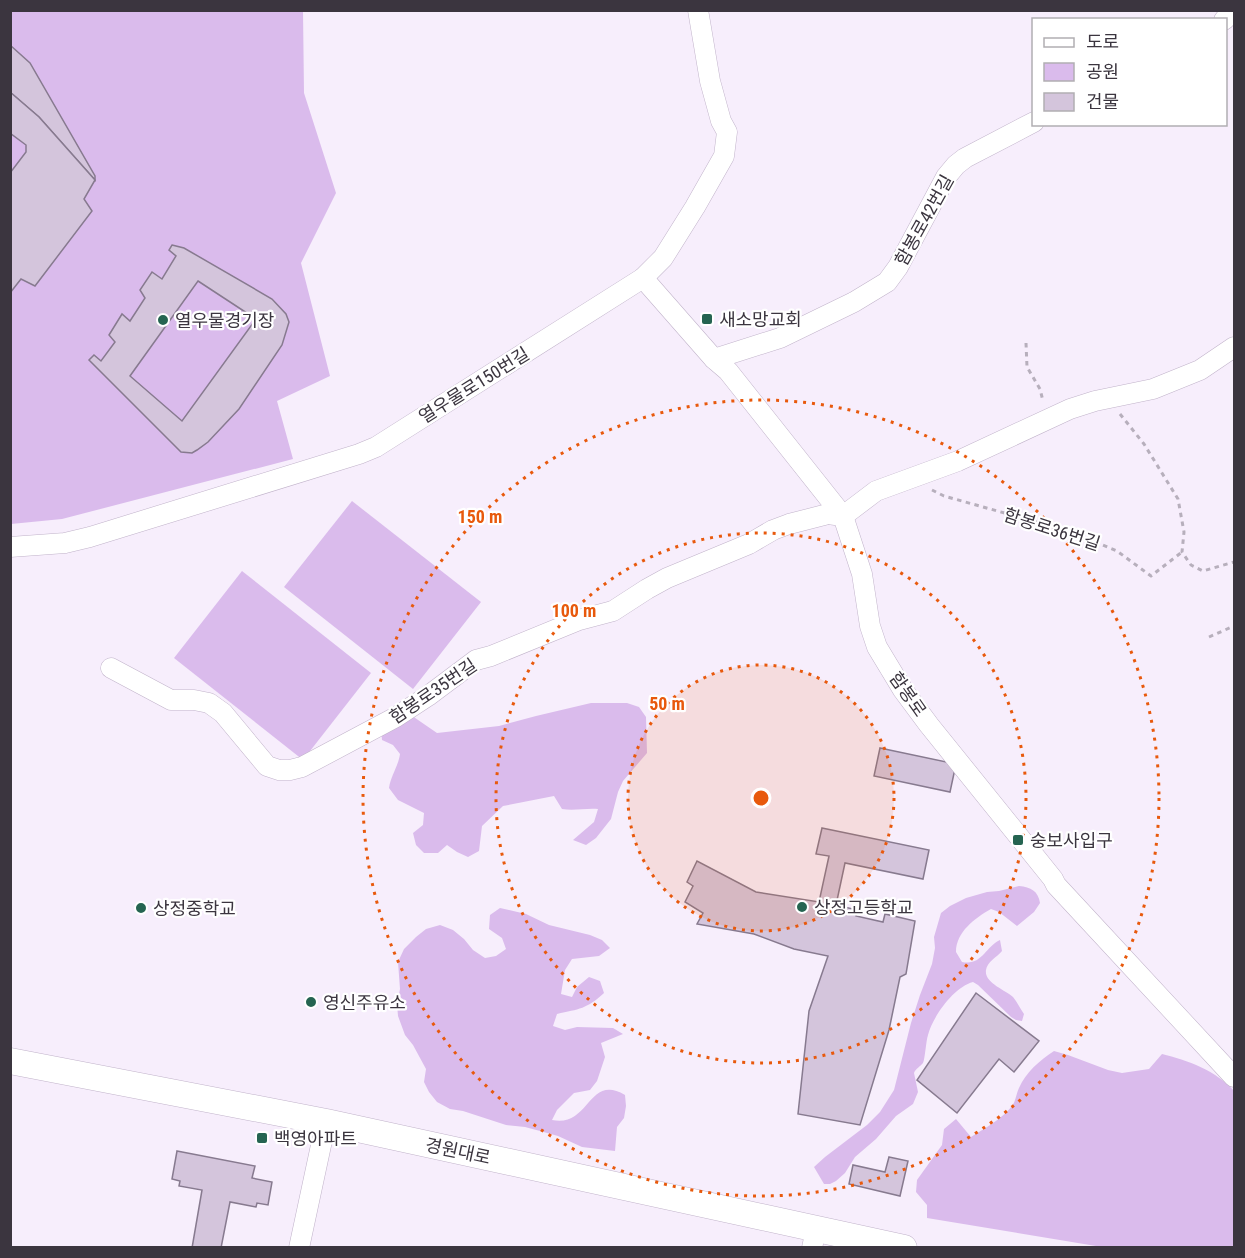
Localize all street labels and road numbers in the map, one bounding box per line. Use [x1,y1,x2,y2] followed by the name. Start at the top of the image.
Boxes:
[890,171,958,269] street label: 함봉로42번길
[415,343,533,427] street label: 열우물로150번길
[1001,503,1103,555] street label: 함봉로36번길
[385,654,481,728] street label: 함봉로35번길
[885,668,931,720] street label: 함봉로
[423,1134,493,1168] street label: 경원대로

